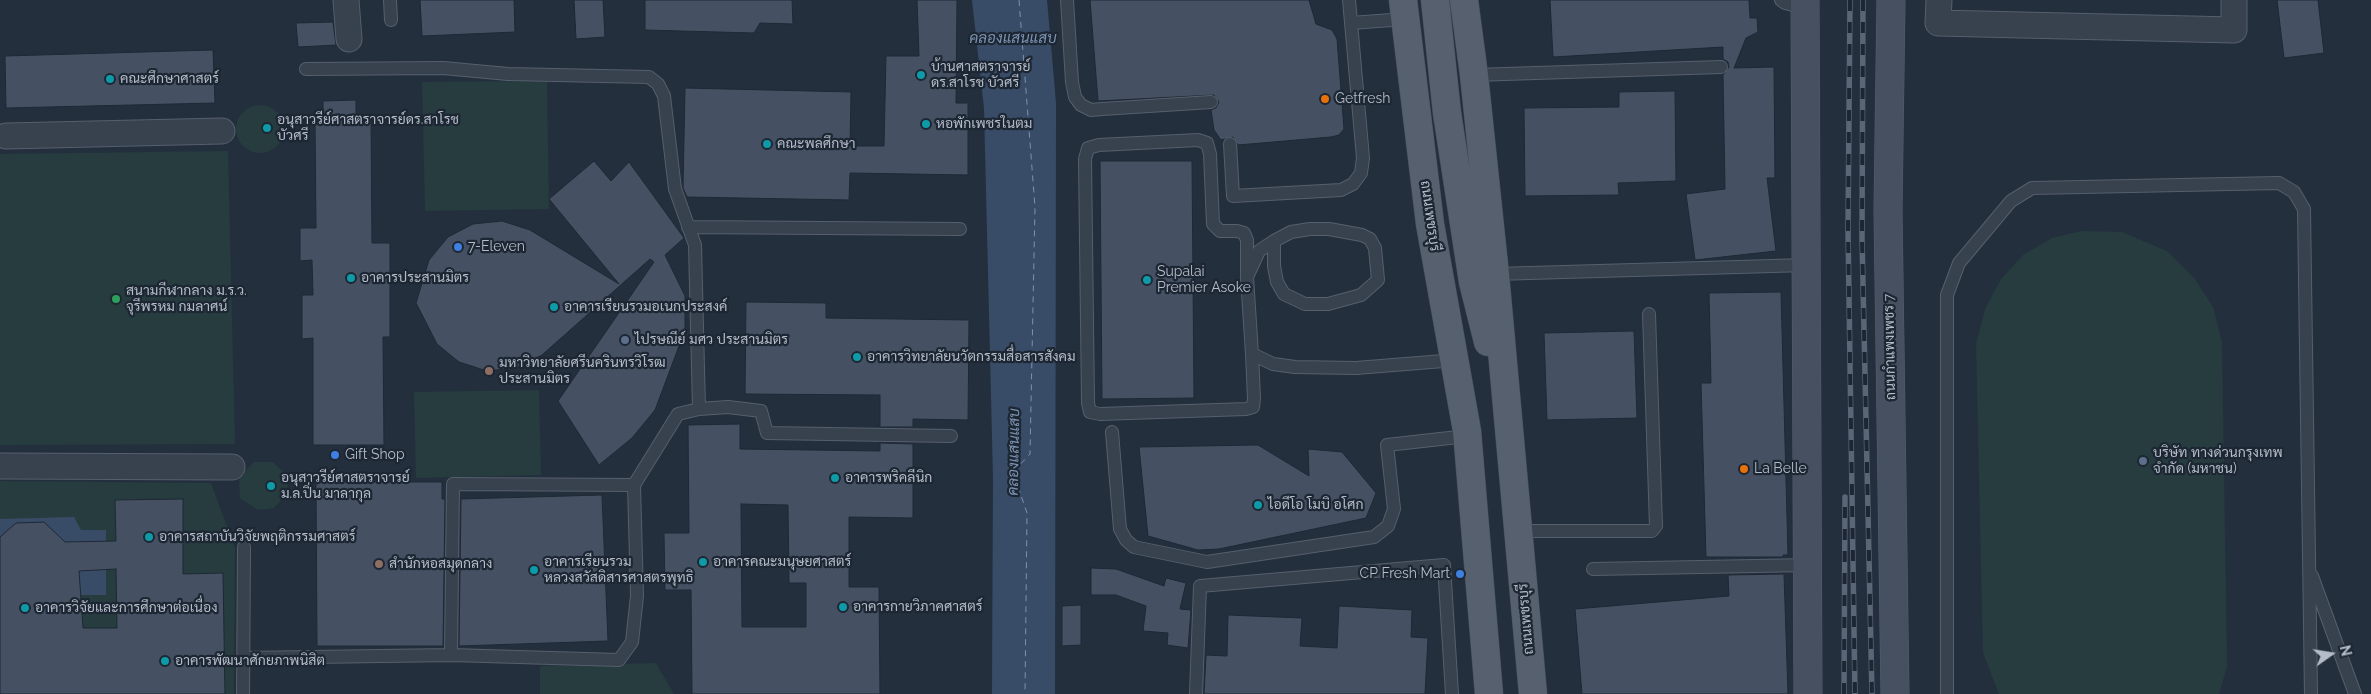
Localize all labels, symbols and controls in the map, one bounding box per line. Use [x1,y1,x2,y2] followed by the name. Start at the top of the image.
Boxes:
[969,29,1057,47] water label: คลองแสนแสบ
[931,59,1030,92] place label: บ้านศาสตราจารย์ ดร.สาโรช บัวศรี
[915,69,927,81] marker: บ้านศาสตราจารย์ ดร.สาโรช บัวศรี
[120,71,219,87] place label: คณะศึกษาศาสตร์
[104,73,116,85] marker: คณะศึกษาศาสตร์
[1335,91,1390,107] place label: Getfresh
[1319,93,1331,105] marker: Getfresh
[277,112,459,144] place label: อนุสาวรีย์ศาสตราจารย์ดร.สาโรช บัวศรี
[936,116,1032,132] place label: หอพักเพชรในตม
[920,118,932,130] marker: หอพักเพชรในตม
[261,122,273,134] marker: อนุสาวรีย์ศาสตราจารย์ดร.สาโรช บัวศรี
[777,136,856,152] place label: คณะพลศึกษา
[761,138,773,150] marker: คณะพลศึกษา
[1417,179,1443,253] street label: ถนนเพชรบุรี
[468,239,525,255] place label: 7-Eleven
[452,241,464,253] marker: 7-Eleven
[1157,264,1251,296] place label: Supalai Premier Asoke
[361,270,469,286] place label: อาคารประสานมิตร
[345,272,357,284] marker: อาคารประสานมิตร
[1141,274,1153,286] marker: Supalai Premier Asoke
[126,283,247,316] place label: สนามกีฬากลาง ม.ร.ว. จุรีพรหม กมลาศน์
[110,293,122,305] marker: สนามกีฬากลาง ม.ร.ว. จุรีพรหม กมลาศน์
[1881,294,1899,400] street label: ถนนกำแพงเพชร 7
[564,299,727,315] place label: อาคารเรียนรวมอเนกประสงค์
[548,301,560,313] marker: อาคารเรียนรวมอเนกประสงค์
[635,332,788,348] place label: ไปรษณีย์ มศว ประสานมิตร
[619,334,631,346] marker: ไปรษณีย์ มศว ประสานมิตร
[867,349,1076,365] place label: อาคารวิทยาลัยนวัตกรรมสื่อสารสังคม
[851,351,863,363] marker: อาคารวิทยาลัยนวัตกรรมสื่อสารสังคม
[499,355,666,388] place label: มหาวิทยาลัยศรีนครินทรวิโรฒ ประสานมิตร
[483,365,495,377] marker: มหาวิทยาลัยศรีนครินทรวิโรฒ ประสานมิตร
[1004,408,1024,496] water label: คลองแสนแสบ
[2153,445,2283,478] place label: บริษัท ทางด่วนกรุงเทพ จำกัด (มหาชน)
[345,447,405,463] place label: Gift Shop
[329,449,341,461] marker: Gift Shop
[2137,455,2149,467] marker: บริษัท ทางด่วนกรุงเทพ จำกัด (มหาชน)
[1754,461,1807,477] place label: La Belle
[1738,463,1750,475] marker: La Belle
[281,470,410,502] place label: อนุสาวรีย์ศาสตราจารย์ ม.ล.ปิ่น มาลากุล
[845,470,932,486] place label: อาคารพริคลีนิก
[829,472,841,484] marker: อาคารพริคลีนิก
[265,480,277,492] marker: อนุสาวรีย์ศาสตราจารย์ ม.ล.ปิ่น มาลากุล
[1268,497,1364,513] place label: ไอดีโอ โมบิ อโศก
[1252,499,1264,511] marker: ไอดีโอ โมบิ อโศก
[159,529,356,545] place label: อาคารสถาบันวิจัยพฤติกรรมศาสตร์
[143,531,155,543] marker: อาคารสถาบันวิจัยพฤติกรรมศาสตร์
[544,554,693,586] place label: อาคารเรียนรวม หลวงสวัสดิสารศาสตรพุทธิ
[713,554,851,570] place label: อาคารคณะมนุษยศาสตร์
[389,556,492,572] place label: สำนักหอสมุดกลาง
[697,556,709,568] marker: อาคารคณะมนุษยศาสตร์
[373,558,385,570] marker: สำนักหอสมุดกลาง
[528,564,540,576] marker: อาคารเรียนรวม หลวงสวัสดิสารศาสตรพุทธิ
[1360,566,1450,582] place label: CP Fresh Mart
[1454,568,1466,580] marker: CP Fresh Mart
[1515,583,1537,655] street label: ถนนเพชรบุรี
[853,599,983,615] place label: อาคารกายวิภาคศาสตร์
[35,600,218,616] place label: อาคารวิจัยและการศึกษาต่อเนื่อง
[837,601,849,613] marker: อาคารกายวิภาคศาสตร์
[19,602,31,614] marker: อาคารวิจัยและการศึกษาต่อเนื่อง
[2306,629,2356,679] north arrow
[2337,644,2355,658] text: N
[175,653,325,669] place label: อาคารพัฒนาศักยภาพนิสิต
[159,655,171,667] marker: อาคารพัฒนาศักยภาพนิสิต

